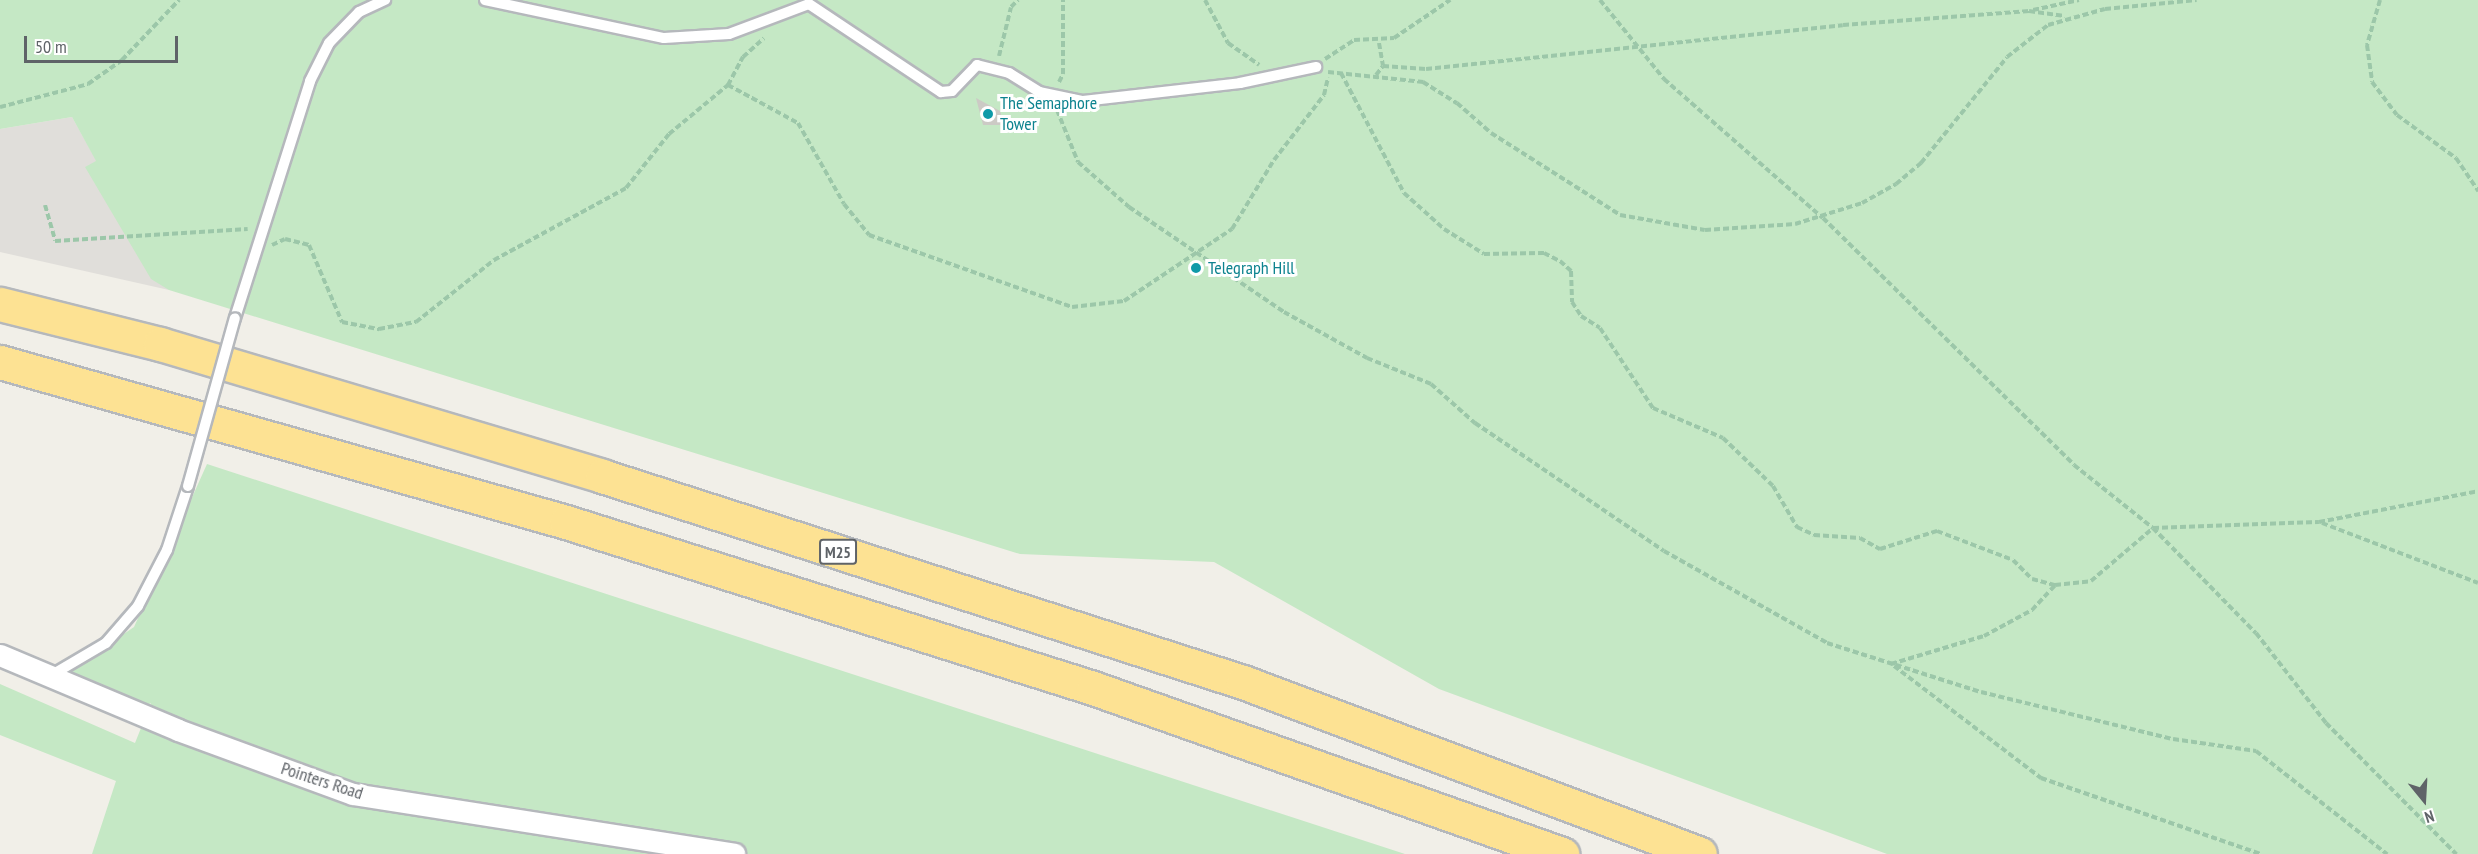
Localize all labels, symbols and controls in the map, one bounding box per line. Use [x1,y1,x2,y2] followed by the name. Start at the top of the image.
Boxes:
[27,24,182,62] scale bar
[35,35,67,58] text: 50 m
[1000,93,1097,136] place label: The Semaphore Tower
[981,107,995,121] marker: The Semaphore Tower
[1208,257,1295,279] place label: Telegraph Hill
[1189,261,1203,275] marker: Telegraph Hill
[818,539,858,565] road number: M25
[278,758,366,804] street label: Pointers Road
[2394,770,2454,830] north arrow
[2422,806,2437,828] text: N

